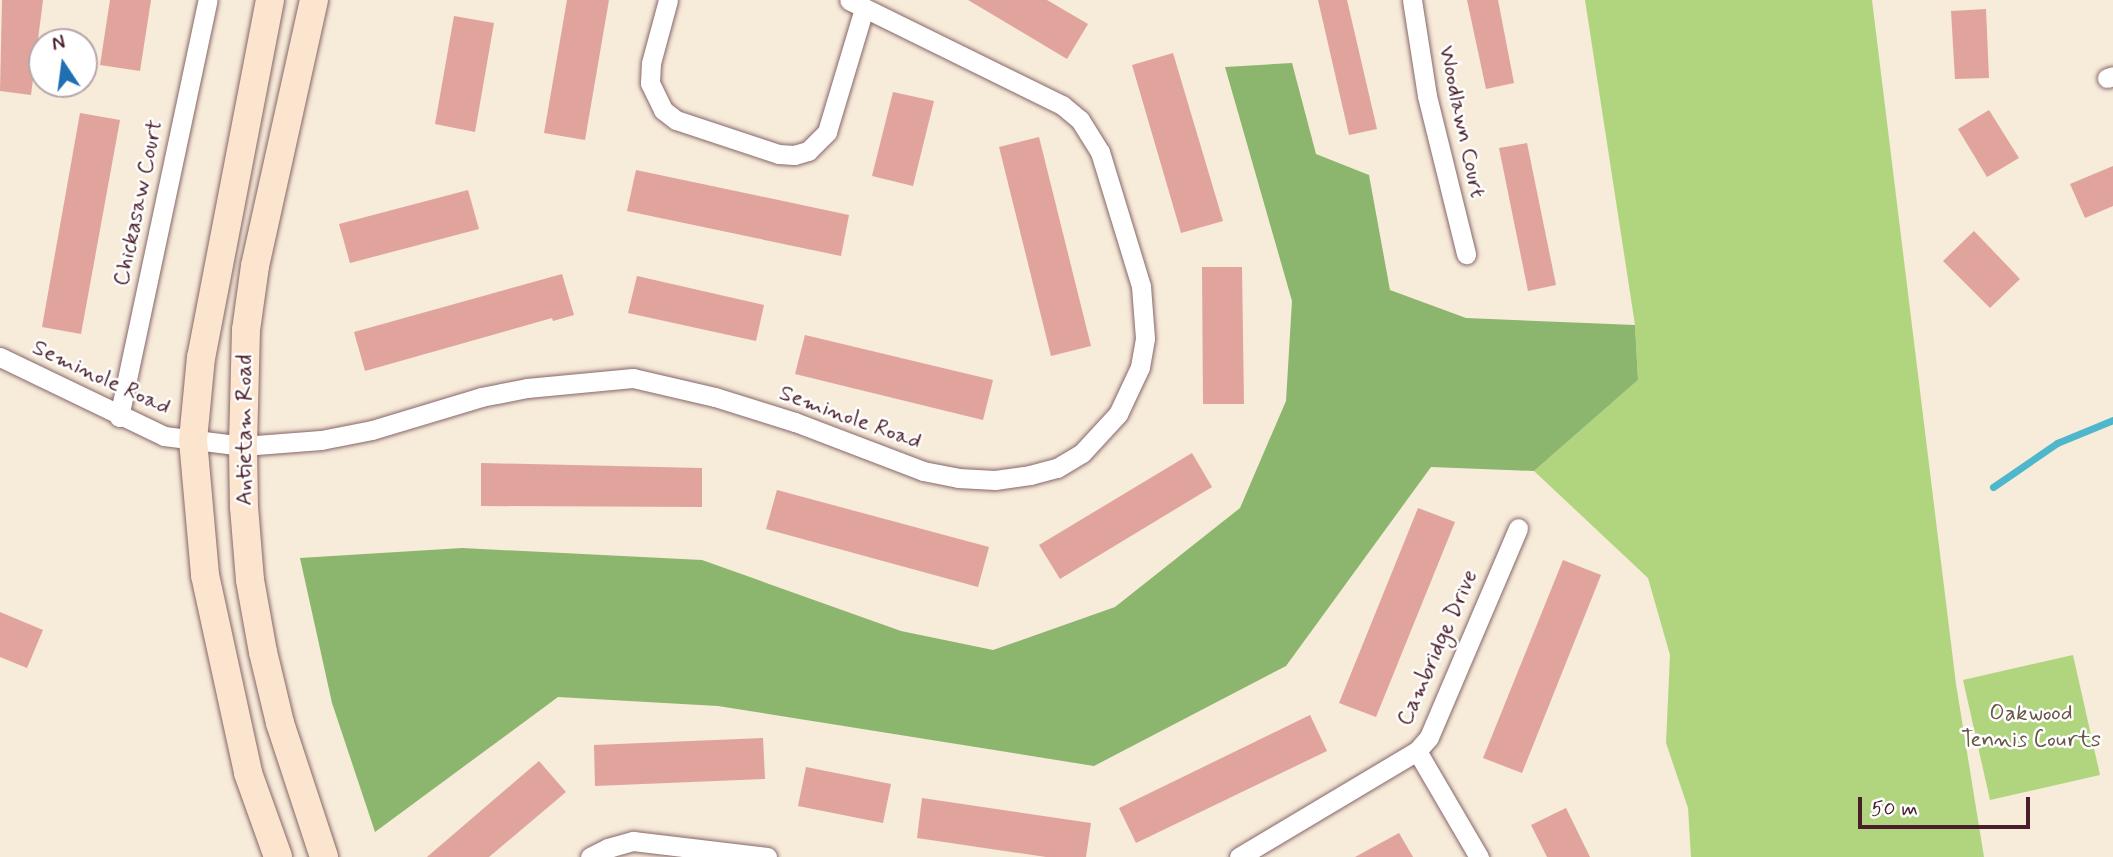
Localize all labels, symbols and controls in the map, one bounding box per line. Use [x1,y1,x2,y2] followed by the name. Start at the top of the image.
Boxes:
[28,28,98,98] north arrow
[50,30,68,58] text: N
[1431,41,1491,203] street label: Woodlawn Court
[108,117,170,289] street label: Chickasaw Court
[29,334,173,422] street label: Seminole Road
[231,355,259,505] street label: Antietam Road
[776,380,924,456] street label: Seminole Road
[1391,566,1485,730] street label: Cambridge Drive
[1962,700,2100,754] park label: Oakwood Tennis Courts
[1861,784,2032,828] scale bar
[1871,795,1918,823] text: 50 m

